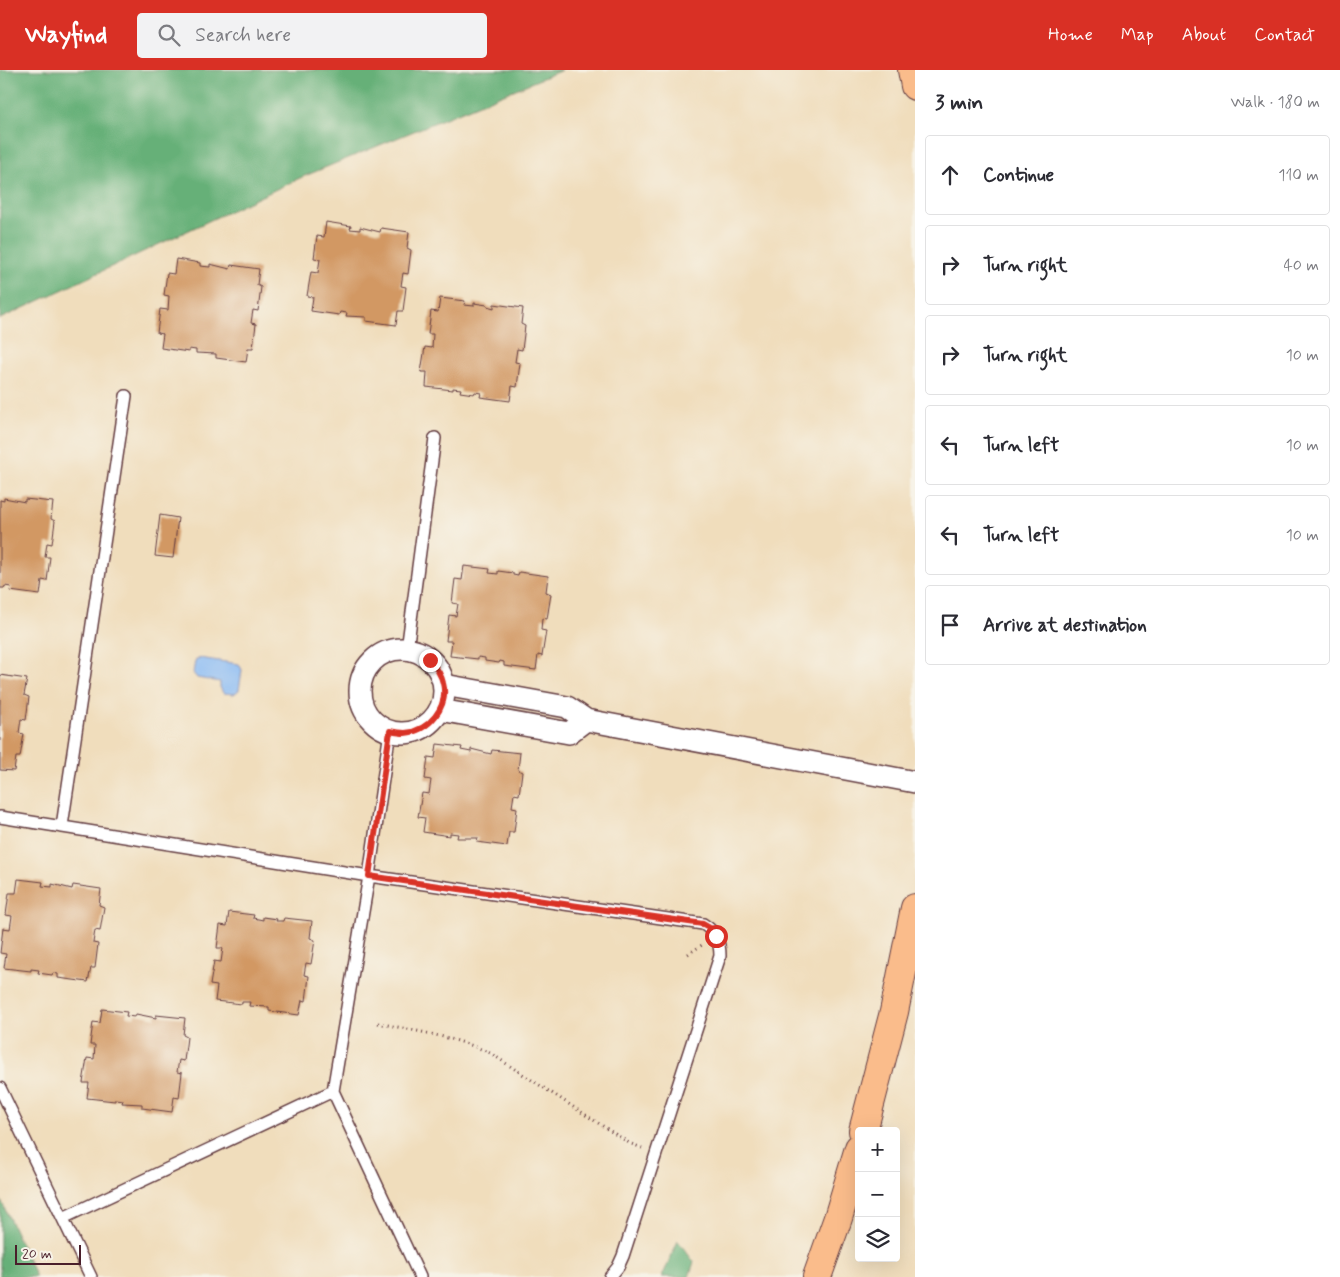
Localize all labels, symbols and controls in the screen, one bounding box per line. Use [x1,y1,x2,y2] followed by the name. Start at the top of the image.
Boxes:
[137,13,487,58] search box
[25,20,107,51] text: Wayfind
[155,21,183,49] icon: search
[195,23,291,48] text: Search here
[1048,23,1093,47] text: Home
[1121,23,1154,47] text: Map
[1182,23,1226,47] text: About
[1254,23,1315,47] text: Contact
[935,89,983,117] text: 3 min
[1231,92,1320,113] text: Walk · 180 m
[936,161,964,189] icon: ahead
[983,163,1054,188] text: Continue
[1278,165,1319,186] text: 110 m
[936,251,964,279] icon: right
[983,253,1067,278] text: Turn right
[1283,255,1319,276] text: 40 m
[936,341,964,369] icon: right
[983,343,1067,368] text: Turn right
[1286,345,1319,366] text: 10 m
[936,431,964,459] icon: left
[983,433,1059,458] text: Turn left
[1286,435,1319,456] text: 10 m
[936,521,964,549] icon: left
[983,523,1059,548] text: Turn left
[1286,525,1319,546] text: 10 m
[936,611,964,639] icon: arrive
[983,613,1147,638] text: Arrive at destination
[419,649,442,672] route end
[705,925,728,948] route start
[855,1127,900,1262] map controls
[855,1127,900,1172] button: +
[855,1172,900,1217] button: −
[855,1217,900,1262] button: layers
[15,1242,81,1265] scale bar
[22,1245,52,1263] text: 20 m

